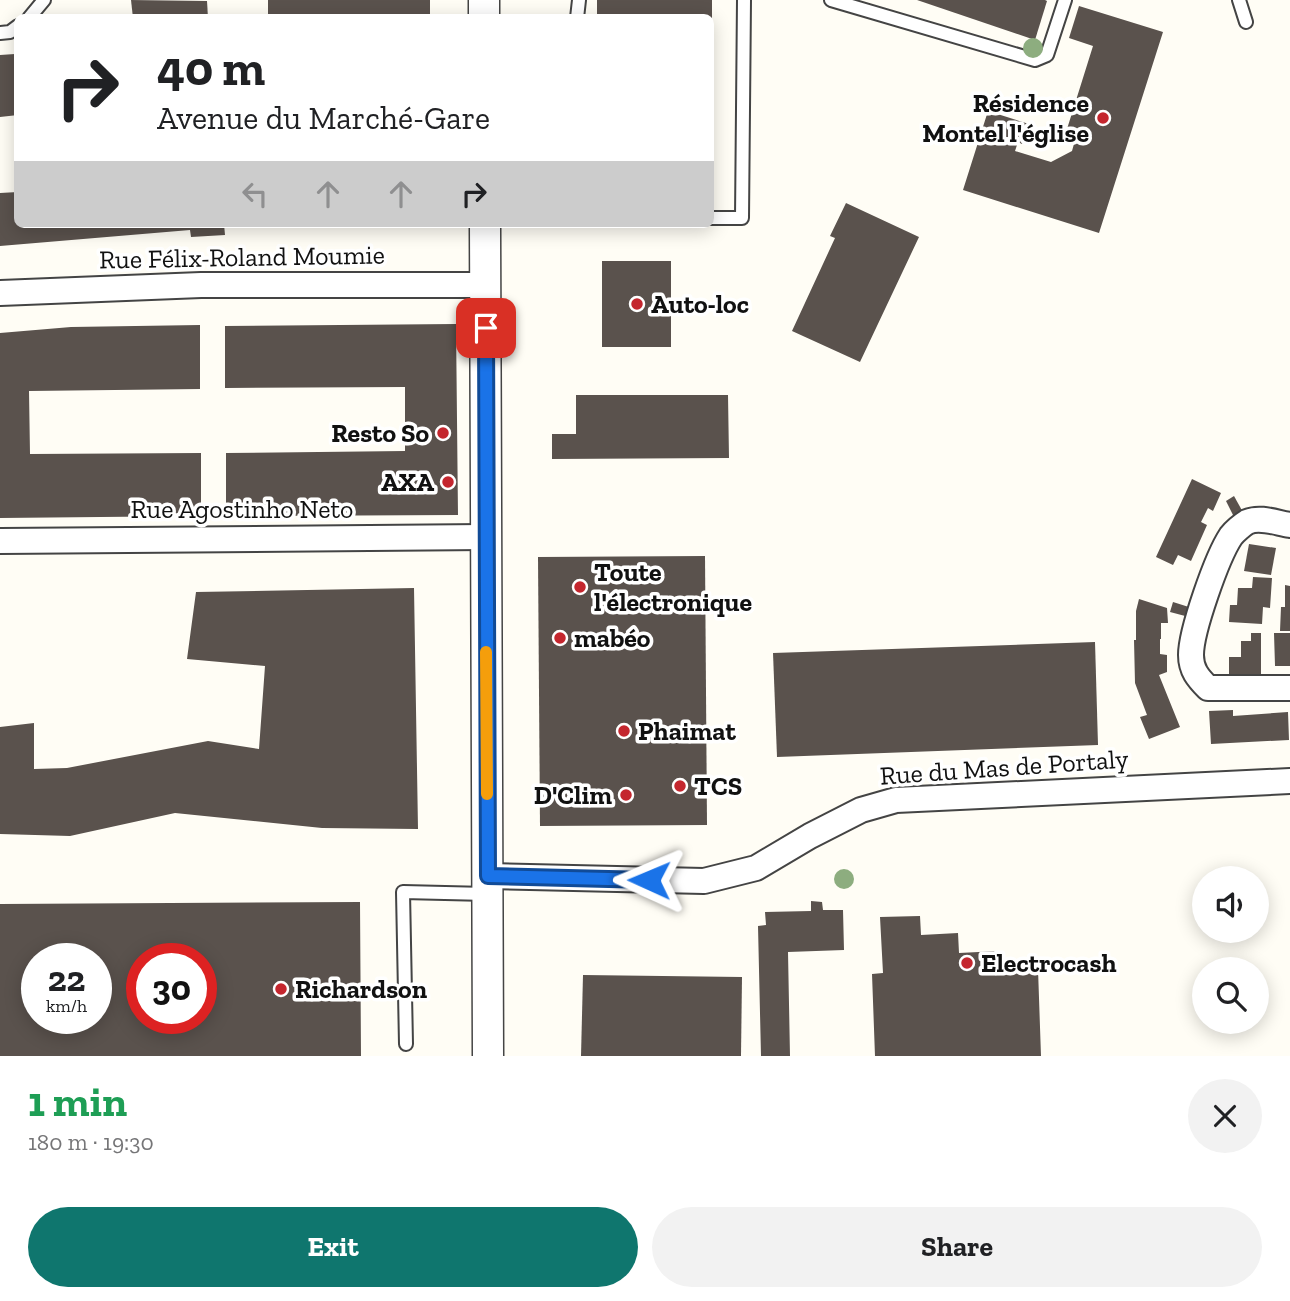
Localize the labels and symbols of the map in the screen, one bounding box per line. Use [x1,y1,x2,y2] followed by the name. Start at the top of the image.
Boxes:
[922,87,1089,149] place label: Résidence Montel l'église
[1095,110,1111,126] marker: Résidence Montel l'église
[99,239,385,275] street label: Rue Félix-Roland Moumie
[651,288,749,320] place label: Auto-loc
[629,296,645,312] marker: Auto-loc
[456,298,516,358] pin
[331,417,429,449] place label: Resto So
[435,425,451,441] marker: Resto So
[381,466,434,498] place label: AXA
[440,474,456,490] marker: AXA
[131,493,353,525] street label: Rue Agostinho Neto
[594,556,752,618] place label: Toute l'électronique
[572,579,588,595] marker: Toute l'électronique
[574,622,651,654] place label: mabéo
[552,630,568,646] marker: mabéo
[638,715,737,747] place label: Phaimat
[616,723,632,739] marker: Phaimat
[879,742,1130,792] street label: Rue du Mas de Portaly
[694,770,742,802] place label: TCS
[672,778,688,794] marker: TCS
[534,779,612,811] place label: D'Clim
[618,787,634,803] marker: D'Clim
[612,843,686,917] position arrow
[126,943,217,1034] speed limit sign: 30
[981,947,1117,979] place label: Electrocash
[959,955,975,971] marker: Electrocash
[295,973,428,1005] place label: Richardson
[273,981,289,997] marker: Richardson

